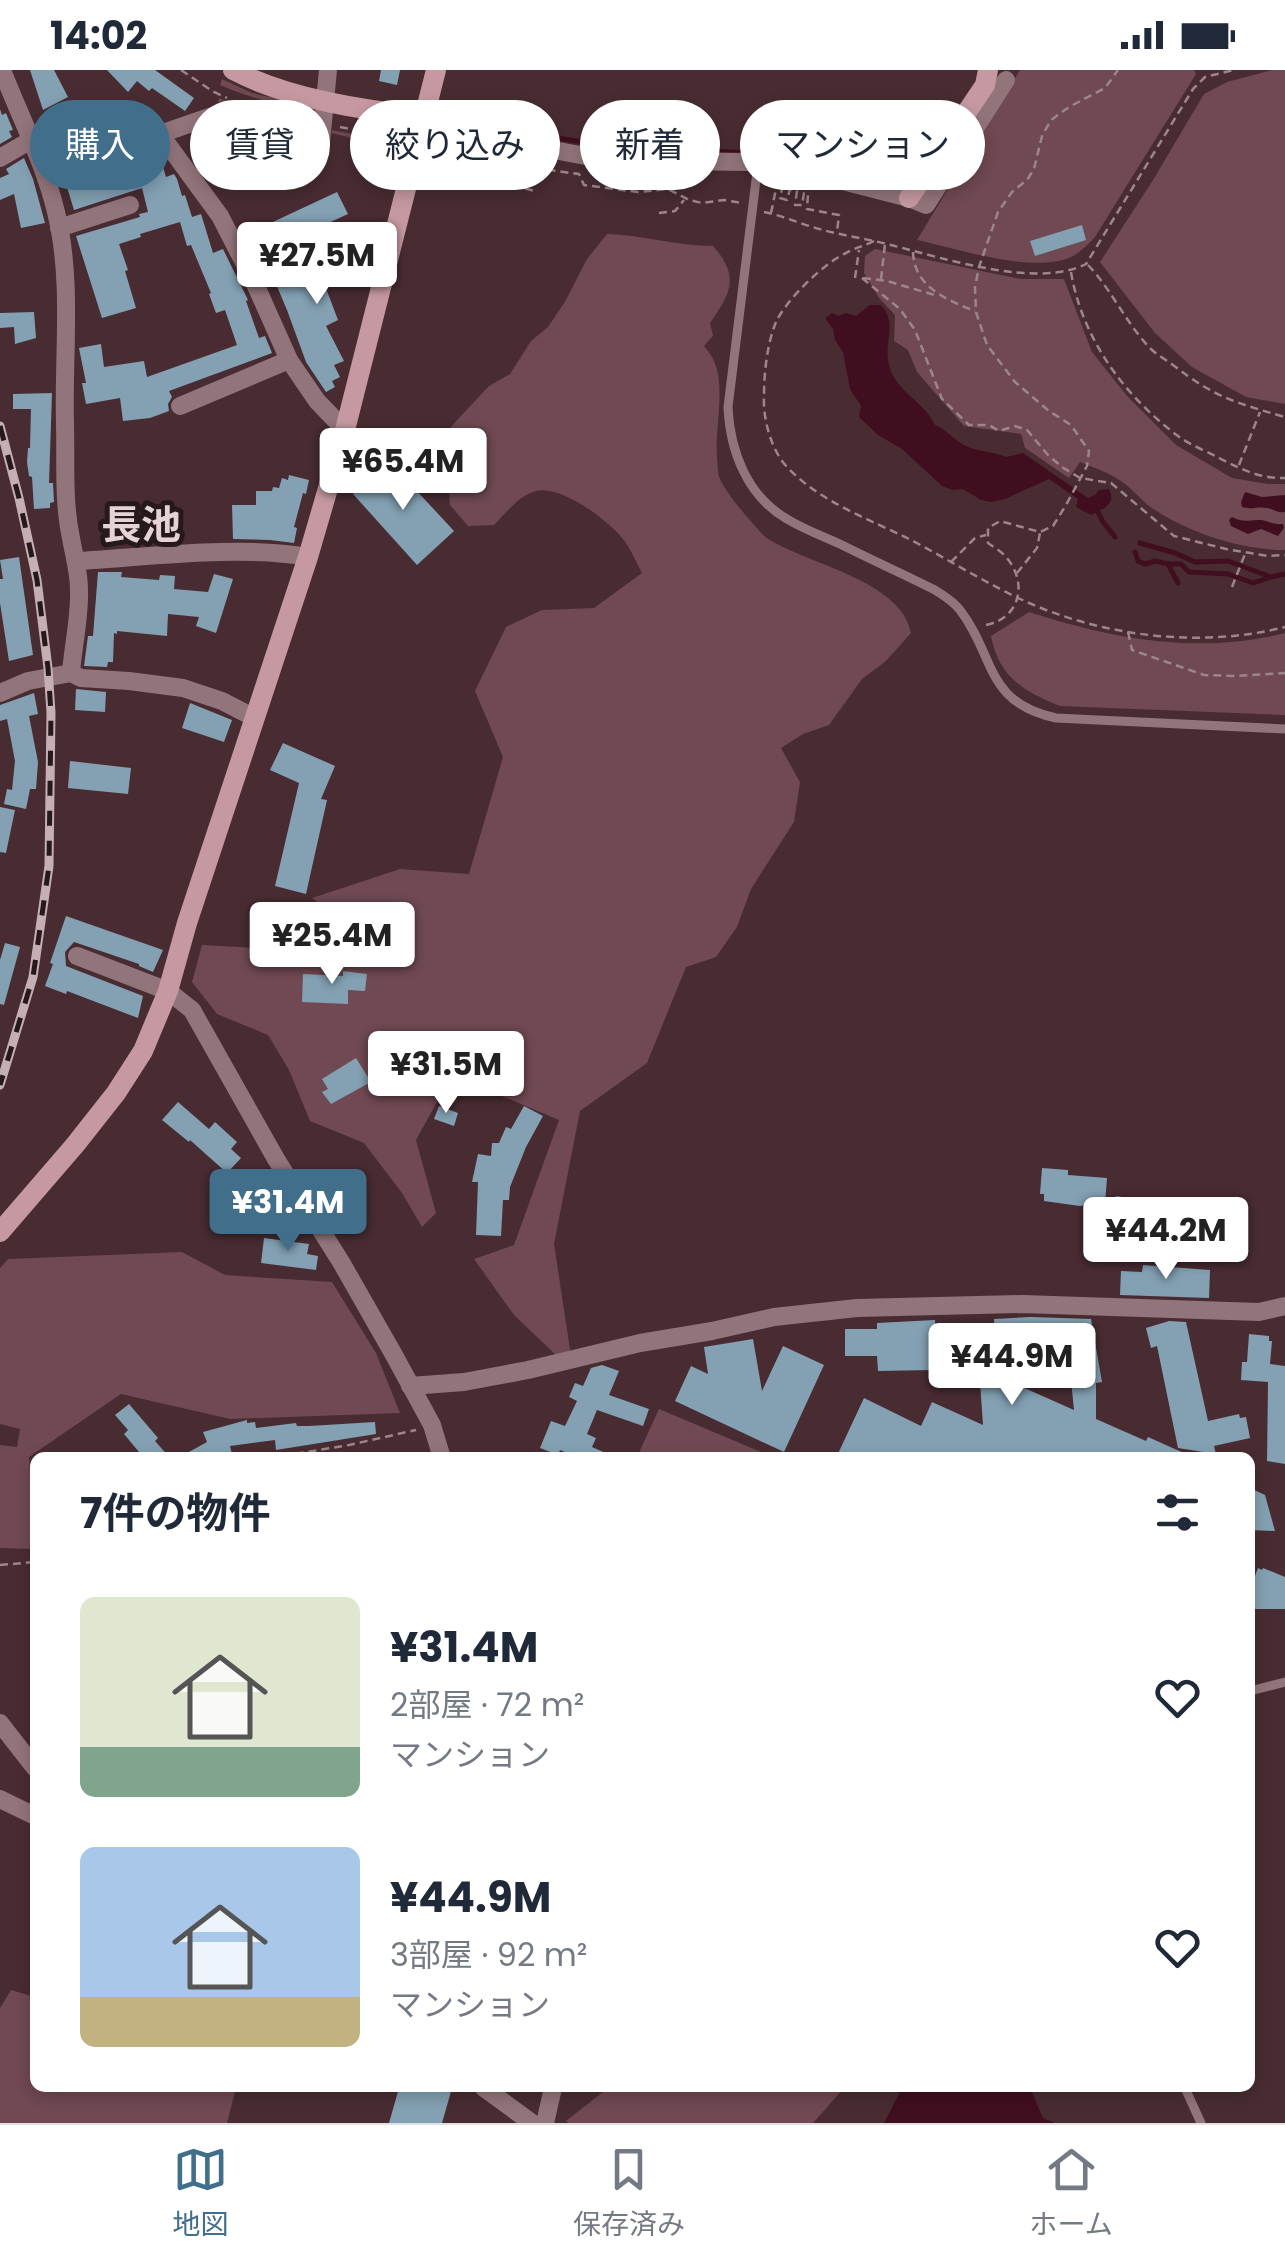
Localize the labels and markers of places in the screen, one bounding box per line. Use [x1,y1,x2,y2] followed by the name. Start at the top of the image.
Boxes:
[236,222,398,307] pin: ¥27.5M
[322,428,484,513] pin: ¥65.4M
[251,902,413,987] pin: ¥25.4M
[365,1031,527,1116] pin: ¥31.5M
[207,1169,369,1254] pin: ¥31.4M
[1085,1197,1247,1282] pin: ¥44.2M
[931,1323,1093,1408] pin: ¥44.9M

